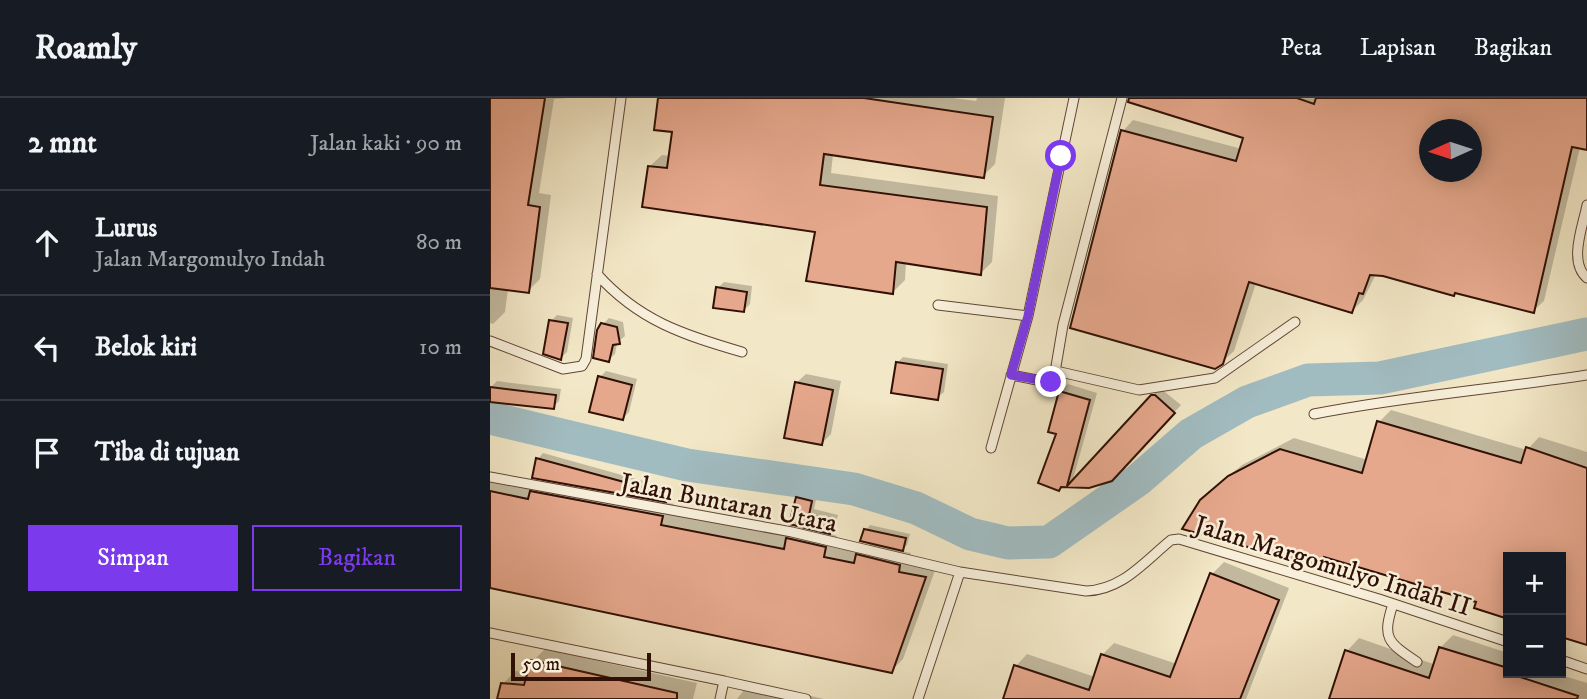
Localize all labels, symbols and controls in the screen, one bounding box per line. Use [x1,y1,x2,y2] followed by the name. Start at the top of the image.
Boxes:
[35,28,137,69] text: Roamly
[1280,33,1322,63] text: Peta
[1360,33,1436,63] text: Lapisan
[1474,33,1552,63] text: Bagikan
[1419,119,1482,182] north arrow
[28,125,97,162] text: 2 mnt
[310,129,462,158] text: Jalan kaki · 90 m
[1045,140,1076,171] route start
[95,212,157,245] text: Lurus
[28,224,66,262] icon: ahead
[416,228,462,257] text: 80 m
[95,245,325,274] text: Jalan Margomulyo Indah
[28,329,66,367] icon: left
[95,331,197,364] text: Belok kiri
[419,333,462,362] text: 10 m
[1035,366,1066,397] route end
[28,434,66,472] icon: arrive
[95,436,240,469] text: Tiba di tujuan
[615,466,840,541] street label: Jalan Buntaran Utara
[1188,508,1475,624] street label: Jalan Margomulyo Indah II
[28,525,238,591] button: Simpan
[252,525,462,591] button: Bagikan
[1503,552,1566,678] map controls
[1503,552,1566,615] button: +
[1503,615,1566,678] button: −
[511,650,651,682] scale bar
[522,653,560,676] text: 50 m

